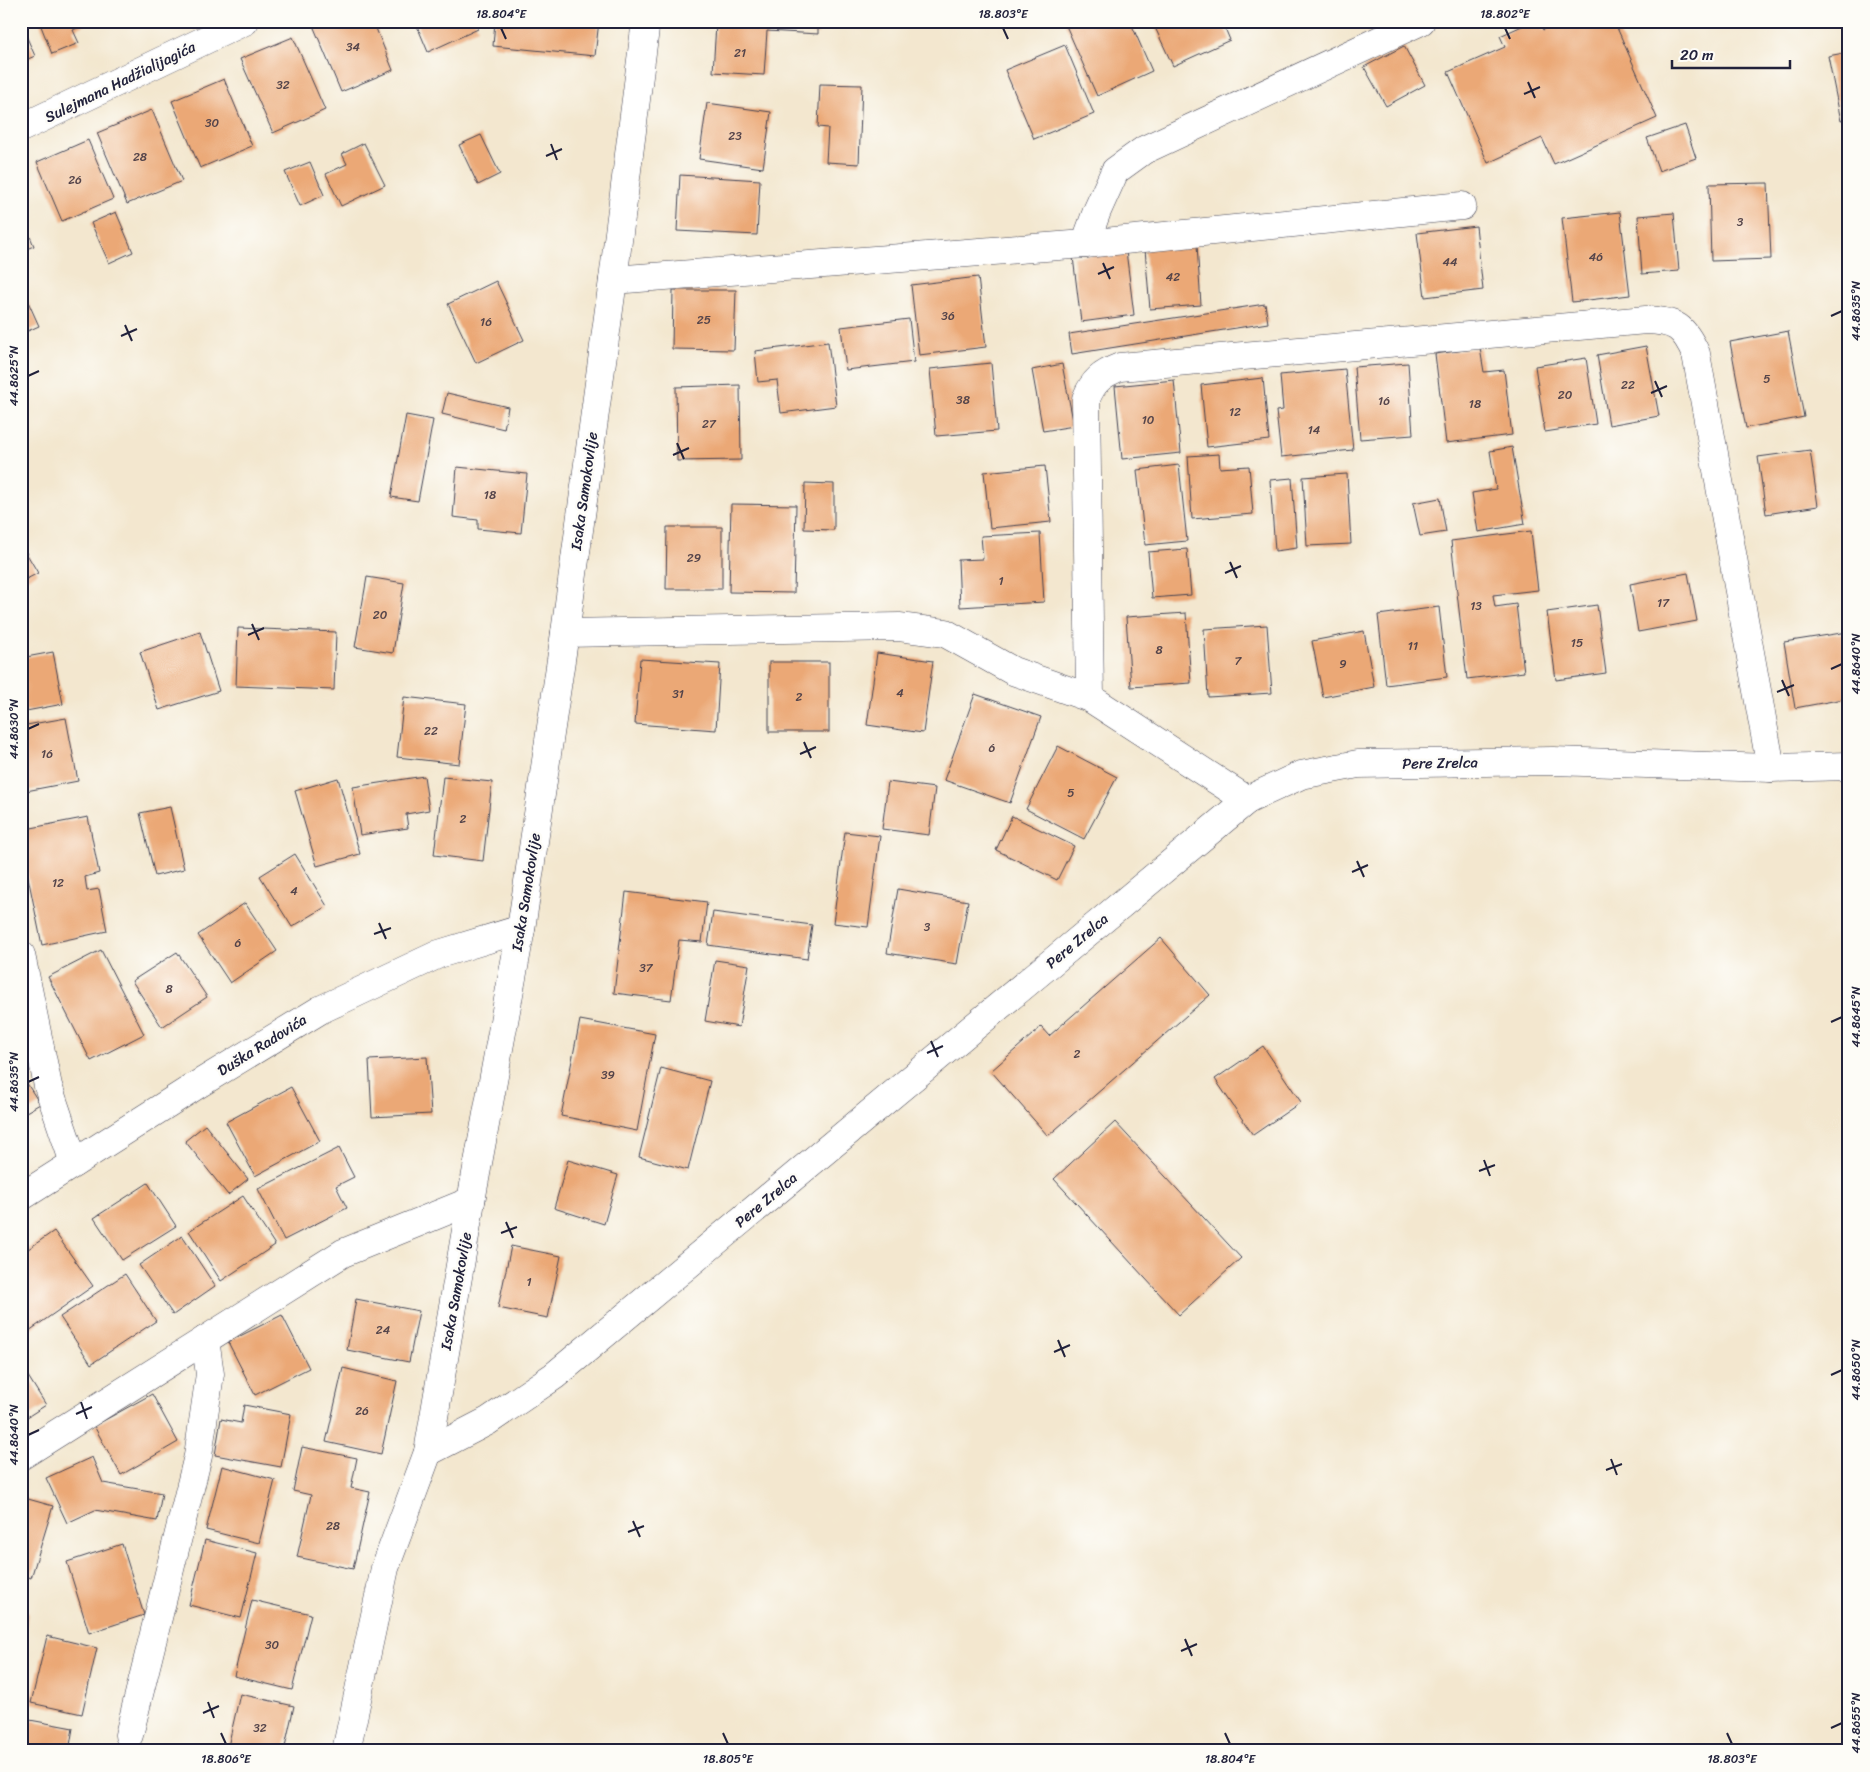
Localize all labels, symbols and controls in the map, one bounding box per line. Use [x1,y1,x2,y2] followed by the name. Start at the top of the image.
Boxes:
[476,3,527,25] text: 18.804°E
[978,3,1029,25] text: 18.803°E
[1480,3,1531,25] text: 18.802°E
[40,34,200,130] street label: Sulejmana Hadžialijagića
[346,36,361,58] house number: 34
[1672,38,1790,70] scale bar
[734,42,746,64] house number: 21
[1680,42,1714,68] text: 20 m
[276,74,290,96] house number: 32
[205,112,219,134] house number: 30
[728,125,742,147] house number: 23
[133,146,147,168] house number: 28
[68,169,82,191] house number: 26
[1737,211,1744,233] house number: 3
[1589,246,1603,268] house number: 46
[1442,251,1458,273] house number: 44
[1166,266,1180,288] house number: 42
[1845,280,1867,341] text: 44.8635°N
[941,305,955,327] house number: 36
[697,309,711,331] house number: 25
[480,311,492,333] house number: 16
[3,345,25,406] text: 44.8625°N
[1763,368,1771,390] house number: 5
[1621,374,1635,396] house number: 22
[1558,384,1573,406] house number: 20
[956,389,970,411] house number: 38
[1378,390,1390,412] house number: 16
[1469,393,1481,415] house number: 18
[1229,401,1241,423] house number: 12
[1142,409,1155,431] house number: 10
[702,413,717,435] house number: 27
[1308,419,1321,441] house number: 14
[563,430,605,553] street label: Isaka Samokovlije
[484,484,496,506] house number: 18
[687,547,701,569] house number: 29
[998,570,1004,592] house number: 1
[1657,592,1670,614] house number: 17
[1470,595,1482,617] house number: 13
[373,604,388,626] house number: 20
[1571,632,1583,654] house number: 15
[1845,633,1867,695] text: 44.8640°N
[1408,635,1418,657] house number: 11
[1155,639,1163,661] house number: 8
[1235,650,1243,672] house number: 7
[1339,653,1347,675] house number: 9
[896,682,904,704] house number: 4
[672,683,684,705] house number: 31
[796,686,803,708] house number: 2
[3,698,25,759] text: 44.8630°N
[424,720,438,742] house number: 22
[989,737,996,759] house number: 6
[41,743,53,765] house number: 16
[1402,749,1479,777] street label: Pere Zrelca
[1067,782,1075,804] house number: 5
[460,808,467,830] house number: 2
[504,831,548,954] street label: Isaka Samokovlije
[52,872,64,894] house number: 12
[290,880,298,902] house number: 4
[1040,906,1115,975] street label: Pere Zrelca
[924,916,931,938] house number: 3
[235,932,242,954] house number: 6
[639,957,654,979] house number: 37
[165,978,173,1000] house number: 8
[1845,986,1867,1047] text: 44.8645°N
[212,1007,312,1083] street label: Duška Radovića
[1074,1043,1081,1065] house number: 2
[3,1051,25,1112] text: 44.8635°N
[601,1064,615,1086] house number: 39
[729,1165,804,1234] street label: Pere Zrelca
[433,1230,479,1353] street label: Isaka Samokovlije
[526,1271,532,1293] house number: 1
[376,1319,391,1341] house number: 24
[1845,1339,1867,1401] text: 44.8650°N
[355,1400,369,1422] house number: 26
[3,1404,25,1466] text: 44.8640°N
[326,1515,340,1537] house number: 28
[265,1634,279,1656] house number: 30
[1845,1692,1867,1753] text: 44.8655°N
[253,1717,267,1739] house number: 32
[201,1748,252,1770] text: 18.806°E
[703,1748,754,1770] text: 18.805°E
[1205,1748,1256,1770] text: 18.804°E
[1707,1748,1758,1770] text: 18.803°E

